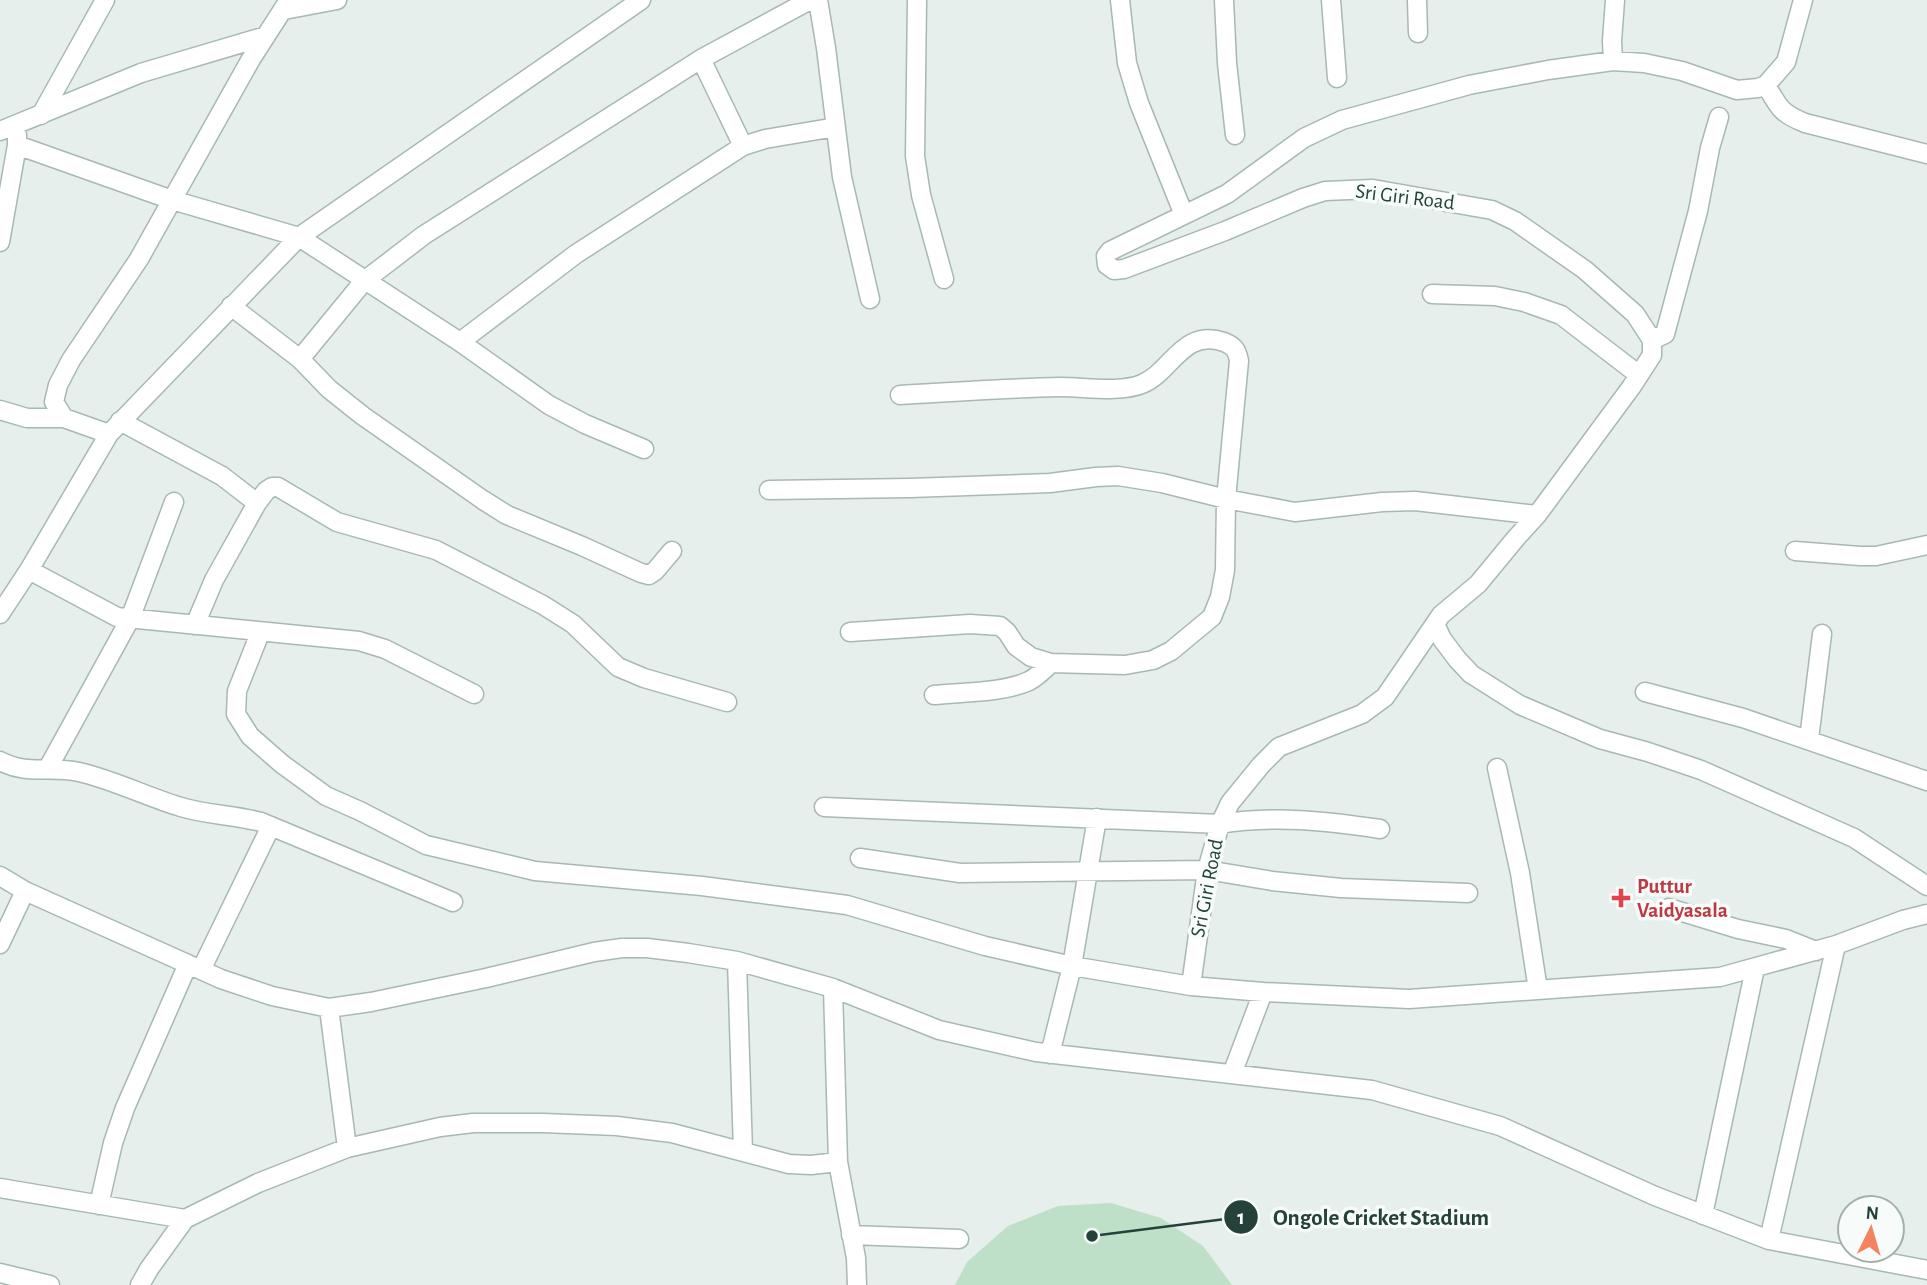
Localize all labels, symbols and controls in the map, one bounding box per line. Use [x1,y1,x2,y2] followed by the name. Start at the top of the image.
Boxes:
[1354,180,1456,214] street label: Sri Giri Road
[1187,837,1227,939] street label: Sri Giri Road
[1637,876,1728,921] place label: Puttur Vaidyasala
[1611,888,1631,908] marker: Puttur Vaidyasala
[1836,1194,1906,1264] north arrow
[1224,1195,1503,1239] callout: Ongole Cricket Stadium
[1865,1204,1880,1224] text: N
[1237,1207,1245,1228] text: 1
[1273,1207,1489,1230] text: Ongole Cricket Stadium

